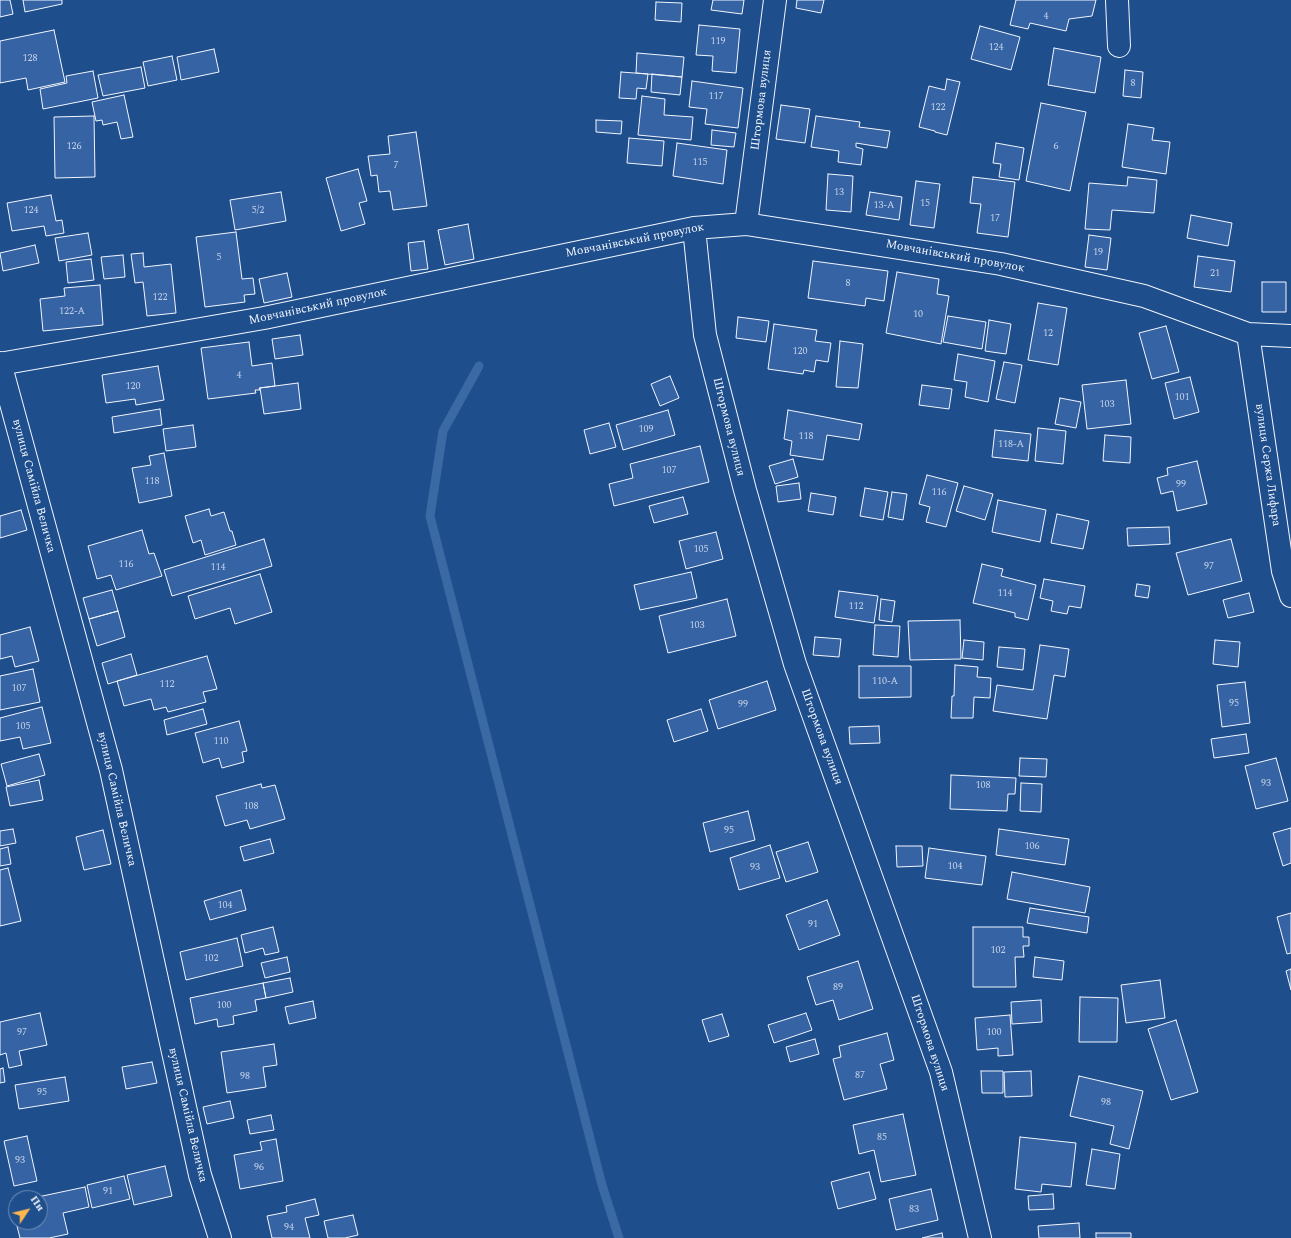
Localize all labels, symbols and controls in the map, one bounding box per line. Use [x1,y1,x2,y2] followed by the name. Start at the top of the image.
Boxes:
[1044,11,1048,23] house number: 4
[711,36,725,48] house number: 119
[989,42,1003,54] house number: 124
[749,49,775,151] street label: Штормова вулиця
[23,53,37,65] house number: 128
[1131,78,1135,90] house number: 8
[709,91,723,103] house number: 117
[931,102,945,114] house number: 122
[67,141,81,153] house number: 126
[1054,141,1058,153] house number: 6
[693,157,707,169] house number: 115
[394,160,398,172] house number: 7
[834,187,844,199] house number: 13
[920,198,930,210] house number: 15
[874,200,894,212] house number: 13-А
[24,205,38,217] house number: 124
[252,205,264,217] house number: 5/2
[990,213,1000,225] house number: 17
[564,220,706,262] street label: Мовчанівський провулок
[884,238,1026,276] street label: Мовчанівський провулок
[1093,247,1103,259] house number: 19
[217,252,221,264] house number: 5
[1210,268,1220,280] house number: 21
[846,278,850,290] house number: 8
[248,285,388,329] street label: Мовчанівський провулок
[153,292,167,304] house number: 122
[59,306,85,318] house number: 122-А
[913,309,923,321] house number: 10
[1043,328,1053,340] house number: 12
[793,346,807,358] house number: 120
[237,370,241,382] house number: 4
[709,376,747,478] street label: Штормова вулиця
[126,381,140,393] house number: 120
[1175,392,1189,404] house number: 101
[1100,399,1114,411] house number: 103
[1251,403,1283,527] street label: вулиця Сержа Лифара
[8,418,58,554] street label: вулиця Самійла Величка
[639,424,653,436] house number: 109
[799,431,813,443] house number: 118
[998,439,1024,451] house number: 118-А
[662,465,676,477] house number: 107
[145,476,159,488] house number: 118
[1176,479,1186,491] house number: 99
[932,487,946,499] house number: 116
[694,544,708,556] house number: 105
[119,559,133,571] house number: 116
[1204,561,1214,573] house number: 97
[211,562,225,574] house number: 114
[998,588,1012,600] house number: 114
[849,601,863,613] house number: 112
[690,620,704,632] house number: 103
[872,676,898,688] house number: 110-А
[160,679,174,691] house number: 112
[12,683,26,695] house number: 107
[797,687,845,787] street label: Штормова вулиця
[1229,698,1239,710] house number: 95
[738,699,748,711] house number: 99
[16,721,30,733] house number: 105
[93,730,139,868] street label: вулиця Самійла Величка
[214,736,228,748] house number: 110
[1261,778,1271,790] house number: 93
[976,780,990,792] house number: 108
[244,801,258,813] house number: 108
[724,825,734,837] house number: 95
[1025,841,1039,853] house number: 106
[948,861,962,873] house number: 104
[750,862,760,874] house number: 93
[218,900,232,912] house number: 104
[808,919,818,931] house number: 91
[991,945,1005,957] house number: 102
[204,953,218,965] house number: 102
[833,982,843,994] house number: 89
[907,993,951,1093] street label: Штормова вулиця
[217,1000,231,1012] house number: 100
[17,1027,27,1039] house number: 97
[987,1027,1001,1039] house number: 100
[164,1046,210,1184] street label: вулиця Самійла Величка
[855,1070,865,1082] house number: 87
[240,1071,250,1083] house number: 98
[37,1087,47,1099] house number: 95
[1101,1097,1111,1109] house number: 98
[877,1132,887,1144] house number: 85
[15,1155,25,1167] house number: 93
[254,1162,264,1174] house number: 96
[103,1186,113,1198] house number: 91
[8,1190,48,1230] north arrow
[26,1192,49,1215] text: Пн
[909,1204,919,1216] house number: 83
[284,1222,294,1234] house number: 94

